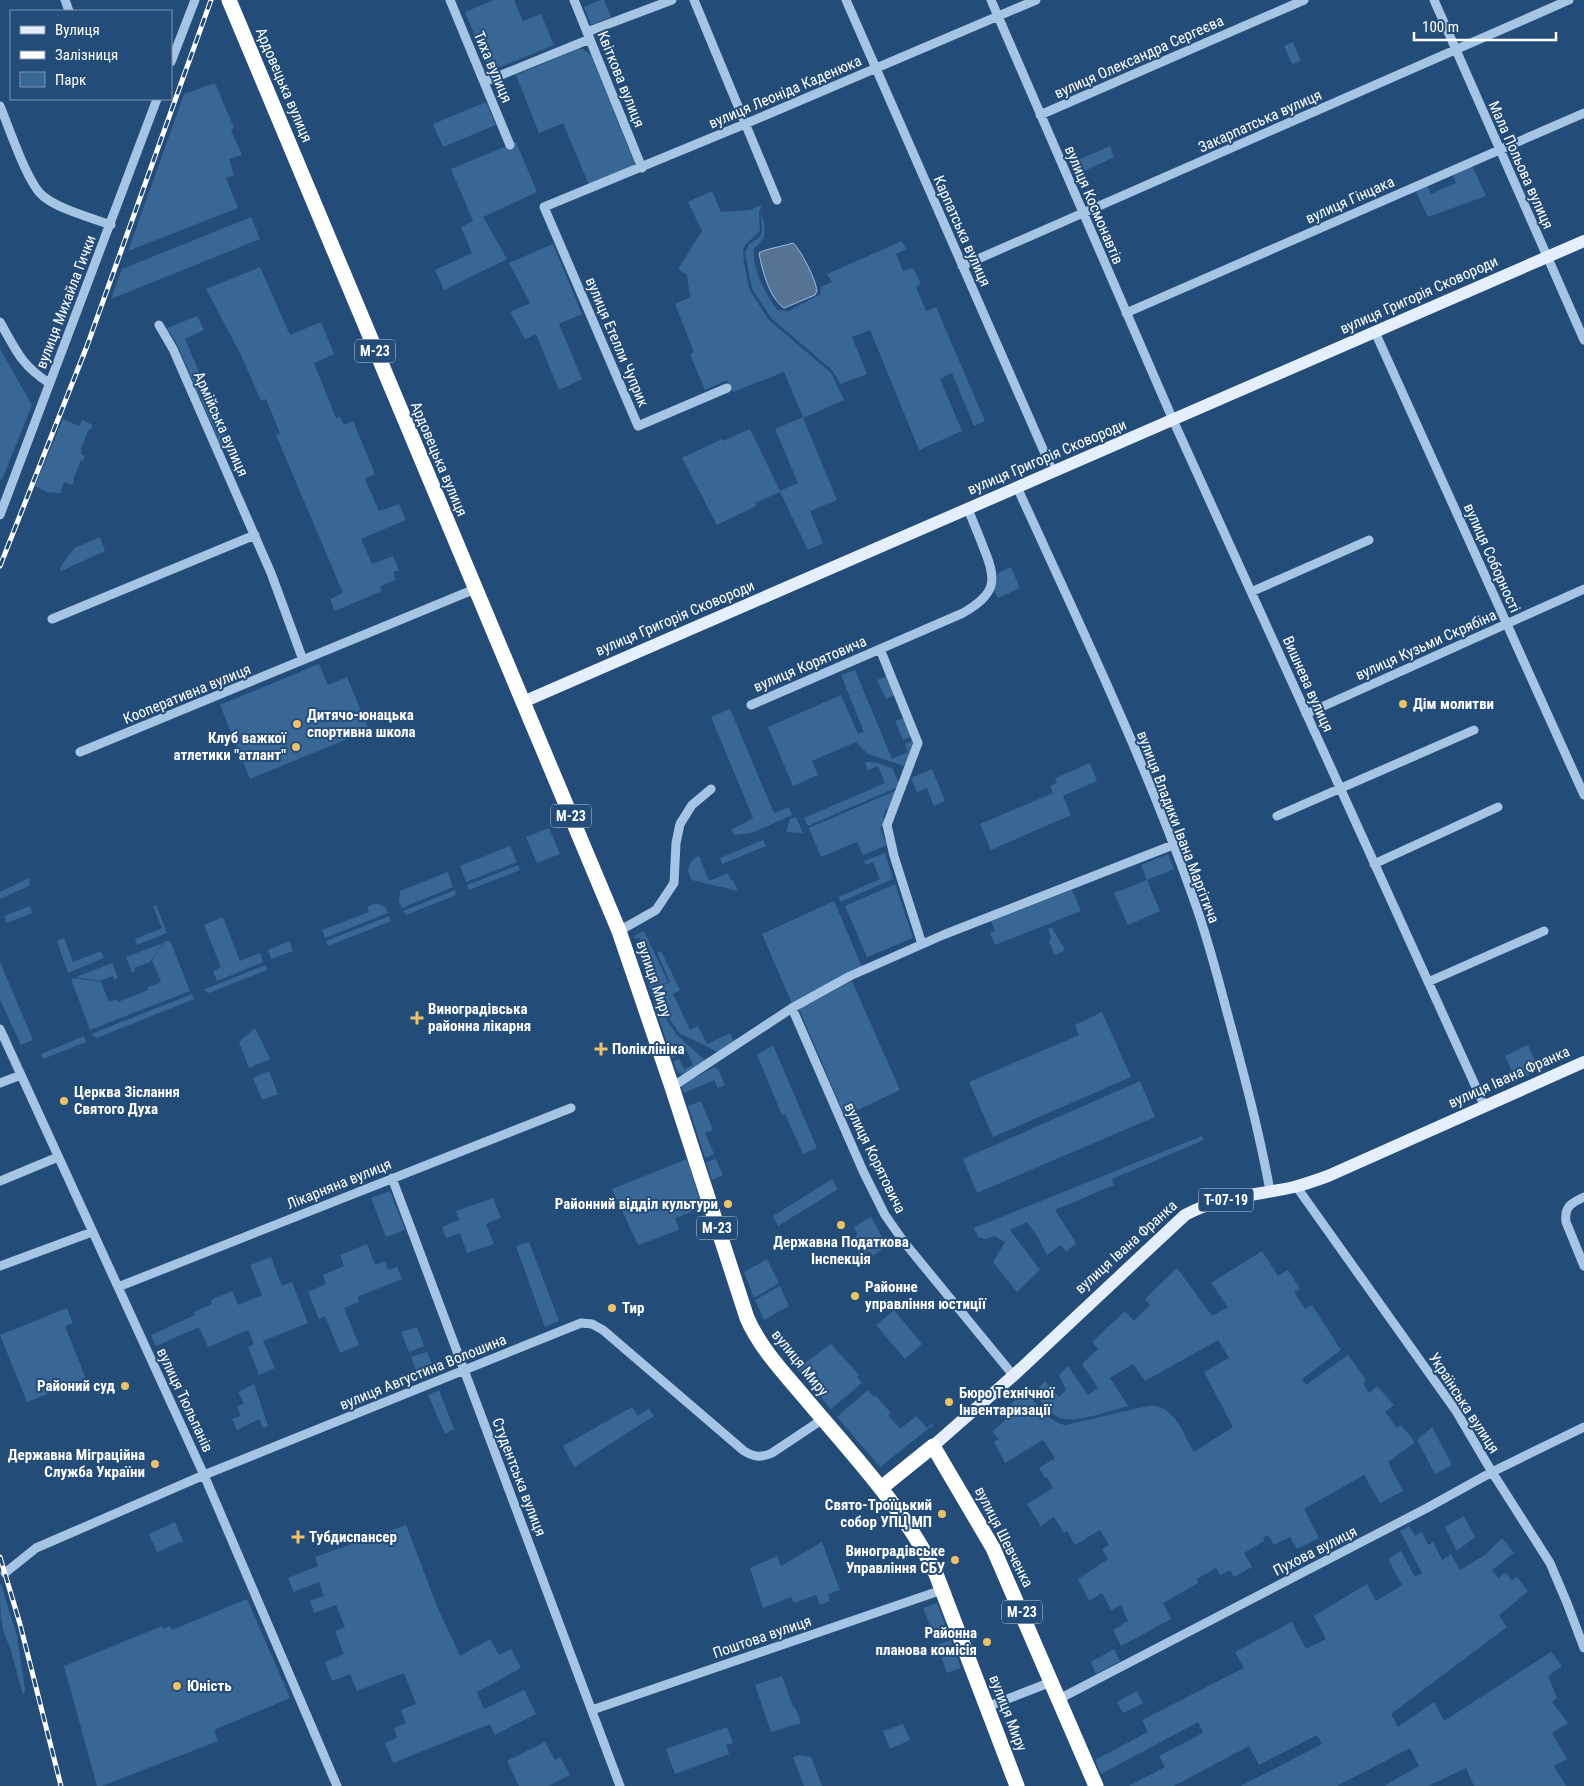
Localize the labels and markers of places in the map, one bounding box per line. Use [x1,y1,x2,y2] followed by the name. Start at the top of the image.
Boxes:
[1413,695,1494,713] place label: Дім молитви
[1397,698,1409,710] marker: Дім молитви
[307,706,416,741] place label: Дитячо-юнацька спортивна школа
[291,718,303,730] marker: Дитячо-юнацька спортивна школа
[173,729,287,764] place label: Клуб важкої атлетики "атлант"
[290,741,302,753] marker: Клуб важкої атлетики "атлант"
[428,1000,531,1035] place label: Виноградівська районна лікарня
[410,1011,424,1025] marker: Виноградівська районна лікарня
[612,1040,685,1058] place label: Поліклініка
[594,1042,608,1056] marker: Поліклініка
[74,1083,180,1118] place label: Церква Зіслання Святого Духа
[58,1095,70,1107] marker: Церква Зіслання Святого Духа
[555,1195,718,1213] place label: Районний відділ культури
[722,1198,734,1210] marker: Районний відділ культури
[835,1219,847,1231] marker: Державна Податкова Інспекція
[773,1233,909,1268] place label: Державна Податкова Інспекція
[865,1278,987,1313] place label: Районне управління юстиції
[849,1290,861,1302] marker: Районне управління юстиції
[622,1299,644,1317] place label: Тир
[606,1302,618,1314] marker: Тир
[37,1377,116,1395] place label: Районий суд
[119,1380,131,1392] marker: Районий суд
[959,1384,1055,1419] place label: Бюро Технічної Інвентаризації
[943,1396,955,1408] marker: Бюро Технічної Інвентаризації
[8,1446,145,1481] place label: Державна Міграційна Служба України
[149,1458,161,1470] marker: Державна Міграційна Служба України
[825,1496,932,1531] place label: Свято-Троїцький собор УПЦ МП
[936,1508,948,1520] marker: Свято-Троїцький собор УПЦ МП
[309,1528,397,1546] place label: Тубдиспансер
[291,1530,305,1544] marker: Тубдиспансер
[845,1542,945,1577] place label: Виноградівське Управління СБУ
[949,1554,961,1566] marker: Виноградівське Управління СБУ
[876,1624,977,1659] place label: Районна планова комісія
[981,1636,993,1648] marker: Районна планова комісія
[187,1677,232,1695] place label: Юність
[171,1680,183,1692] marker: Юність

